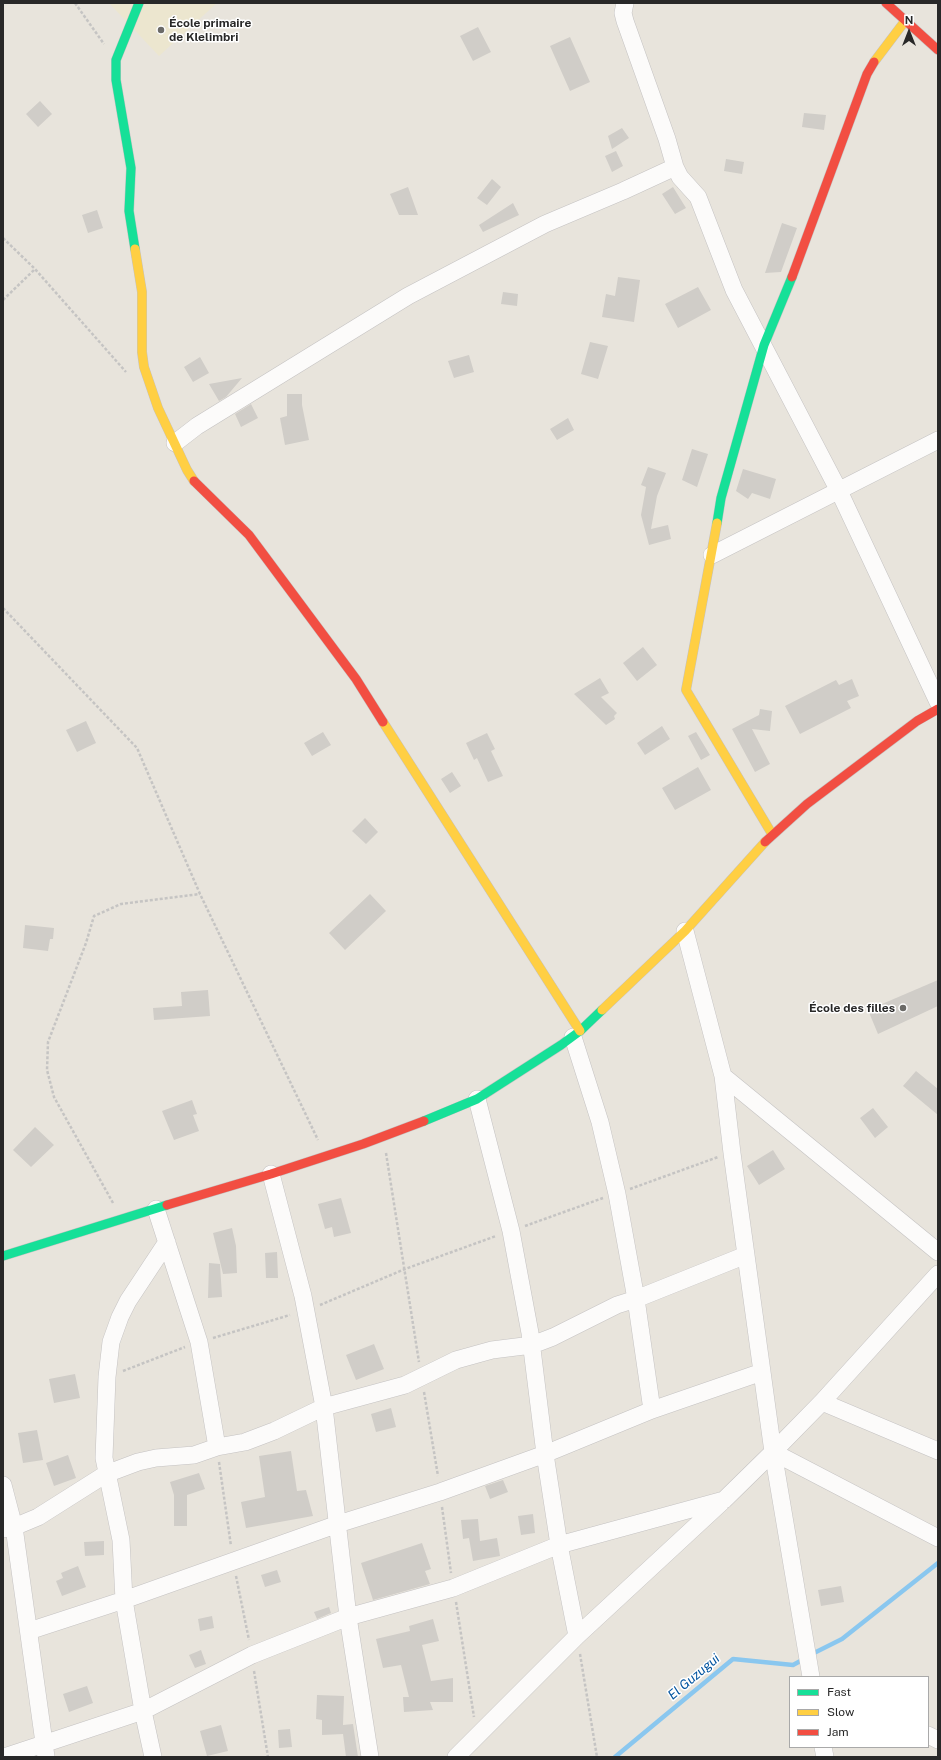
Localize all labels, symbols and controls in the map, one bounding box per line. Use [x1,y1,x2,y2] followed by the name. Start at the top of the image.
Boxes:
[889,12,929,52] north arrow
[905,14,913,26] text: N
[169,16,251,44] place label: École primaire de Klelimbri
[156,25,166,35] marker: École primaire de Klelimbri
[809,1001,895,1015] place label: École des filles
[898,1003,908,1013] marker: École des filles
[665,1651,723,1703] water label: El Guzugui
[789,1676,929,1748] legend
[827,1685,851,1699] text: Fast
[827,1705,854,1719] text: Slow
[827,1725,849,1739] text: Jam

